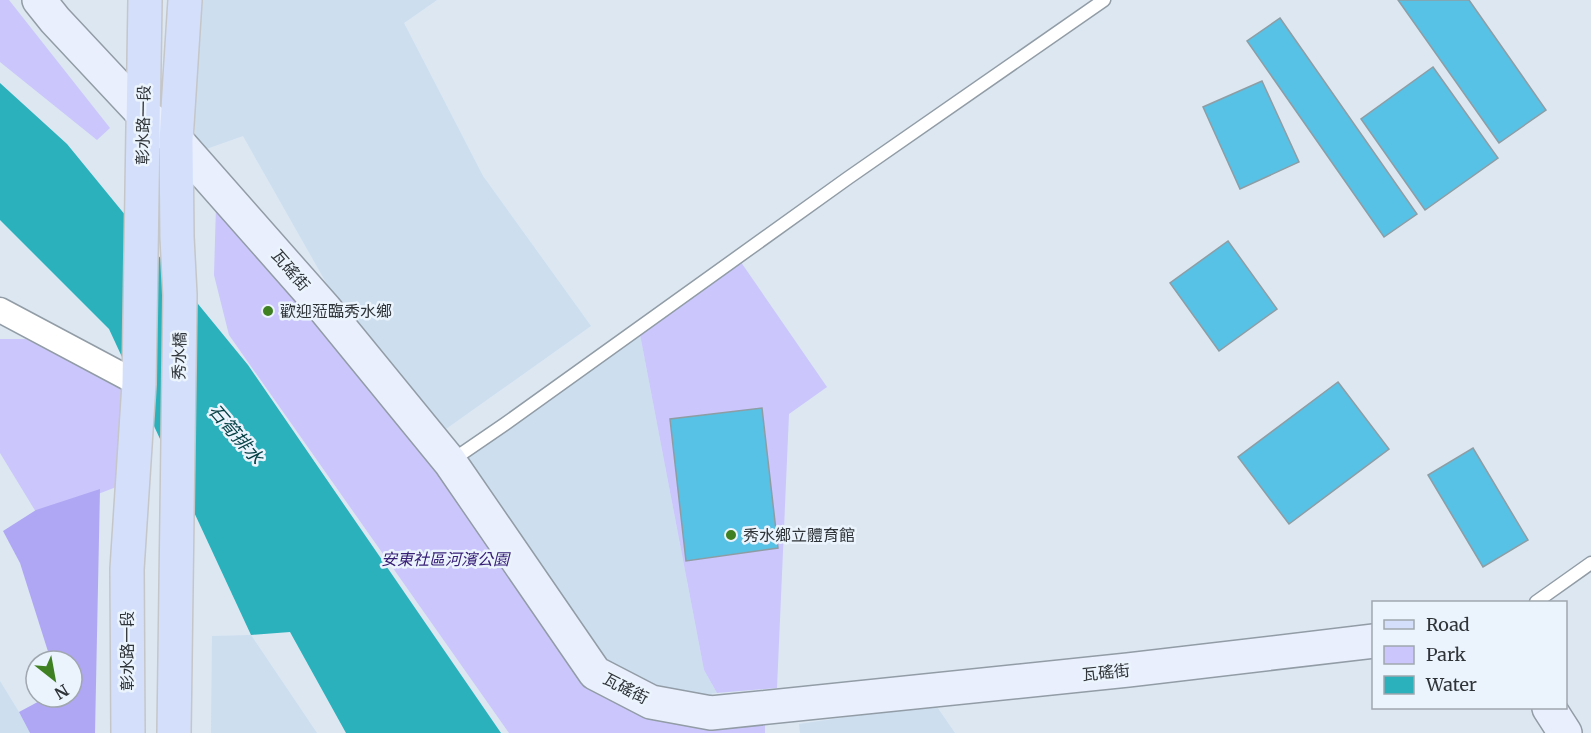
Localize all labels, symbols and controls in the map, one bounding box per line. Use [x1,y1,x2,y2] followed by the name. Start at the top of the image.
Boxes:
[132,85,154,165] street label: 彰水路一段
[268,245,314,295] street label: 瓦磘街
[280,301,392,321] place label: 歡迎蒞臨秀水鄉
[261,304,275,318] marker: 歡迎蒞臨秀水鄉
[169,332,189,380] street label: 秀水橋
[204,399,269,469] water label: 石筍排水
[743,525,855,545] place label: 秀水鄉立體育館
[724,528,738,542] marker: 秀水鄉立體育館
[381,549,511,569] park label: 安東社區河濱公園
[1372,601,1567,709] legend
[117,611,137,691] street label: 彰水路一段
[1426,613,1470,636] text: Road
[1426,643,1467,666] text: Park
[24,649,84,709] north arrow
[1081,660,1131,684] street label: 瓦磘街
[600,668,652,708] street label: 瓦磘街
[1425,673,1477,696] text: Water
[51,680,72,704] text: N

